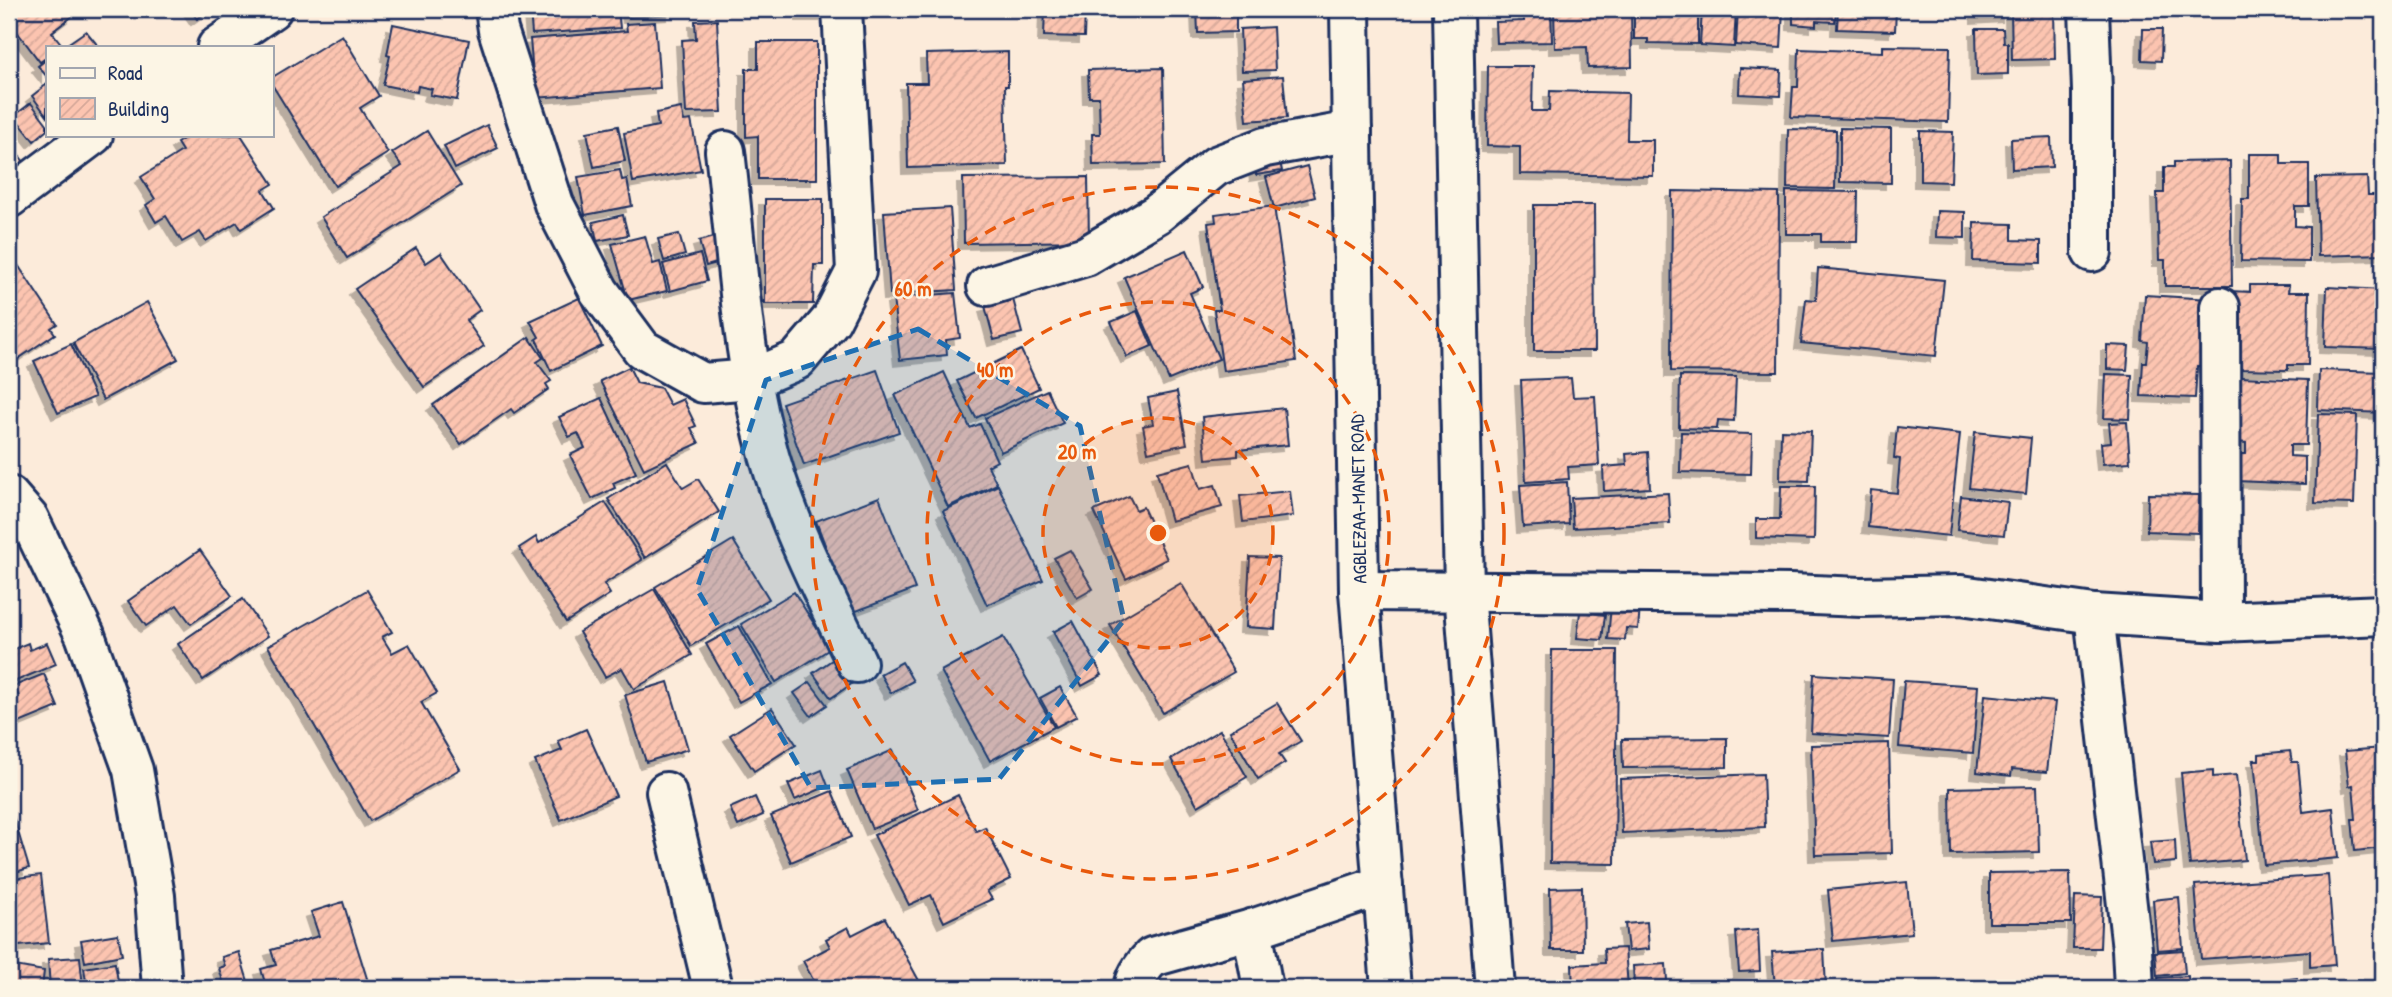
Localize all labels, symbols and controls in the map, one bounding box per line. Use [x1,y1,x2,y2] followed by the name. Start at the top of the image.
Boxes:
[46,46,273,136] legend
[108,58,142,87] text: Road
[108,94,169,123] text: Building
[895,274,931,303] text: 60 m
[977,355,1013,384] text: 40 m
[1344,414,1372,584] street label: AGBLEZAA-MANET ROAD
[1058,437,1096,466] text: 20 m
[1146,521,1170,545] centre of rings

